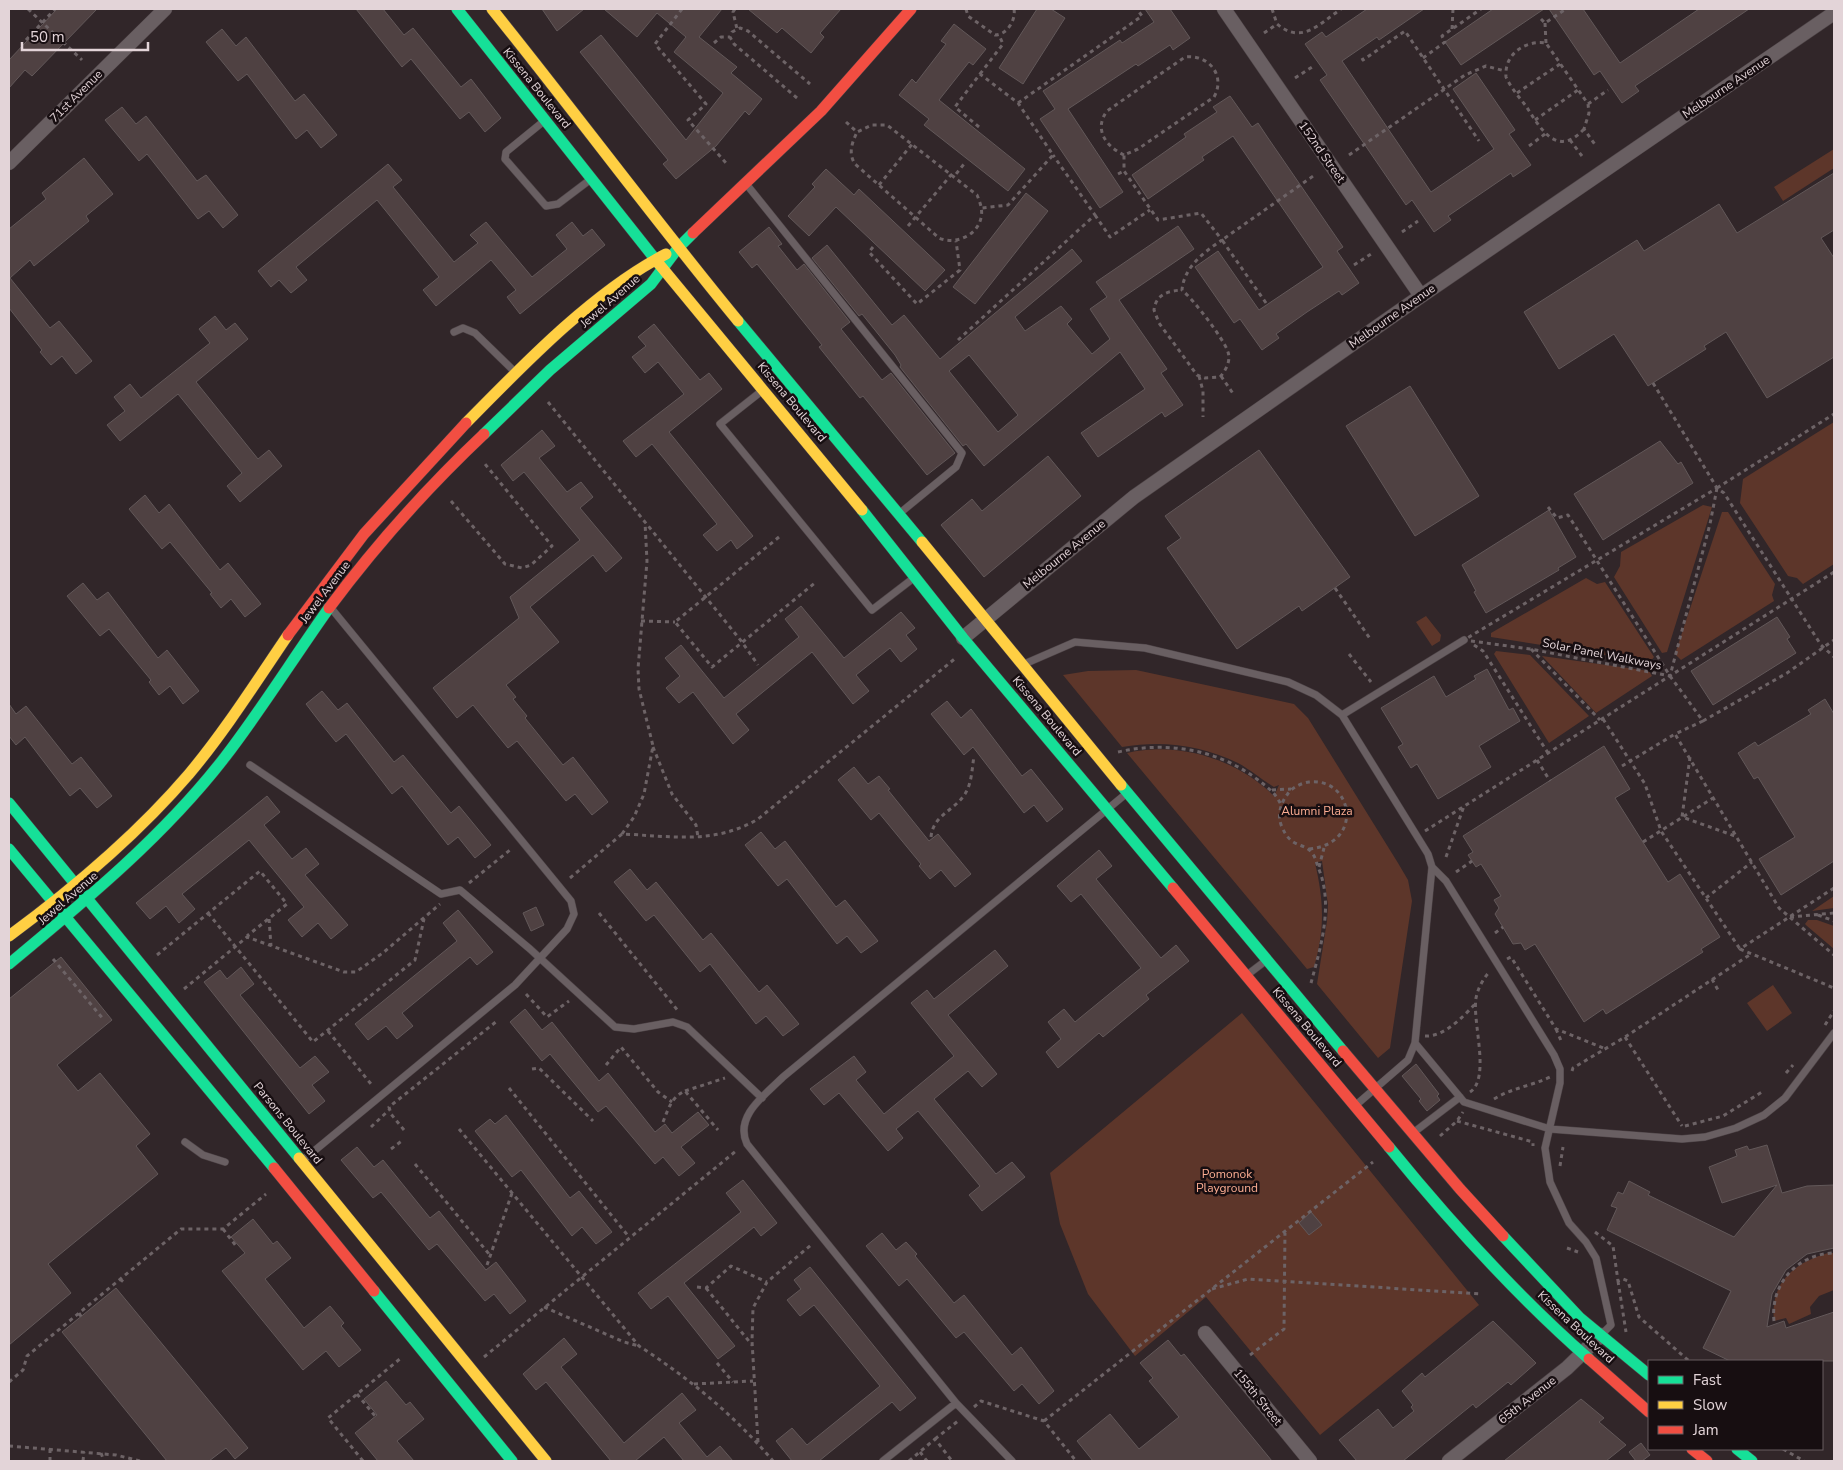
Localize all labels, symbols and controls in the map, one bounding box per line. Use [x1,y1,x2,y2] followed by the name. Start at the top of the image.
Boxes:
[22,20,149,52] scale bar
[30,27,65,47] text: 50 m
[499,44,575,132] street label: Kissena Boulevard
[1679,52,1773,122] street label: Melbourne Avenue
[46,66,106,126] street label: 71st Avenue
[1295,118,1349,186] street label: 152nd Street
[576,271,643,332] street label: Jewel Avenue
[1346,280,1438,352] street label: Melbourne Avenue
[754,359,830,445] street label: Kissena Boulevard
[1019,516,1109,592] street label: Melbourne Avenue
[296,558,354,627] street label: Jewel Avenue
[1541,635,1663,673] street label: Solar Panel Walkways
[1009,673,1085,759] street label: Kissena Boulevard
[1281,803,1353,819] park label: Alumni Plaza
[34,868,101,929] street label: Jewel Avenue
[1269,984,1345,1070] street label: Kissena Boulevard
[250,1079,326,1167] street label: Parsons Boulevard
[1196,1166,1258,1196] park label: Pomonok Playground
[1534,1287,1618,1367] street label: Kissena Boulevard
[1648,1360,1823,1450] legend
[1230,1365,1286,1429] street label: 155th Street
[1693,1370,1722,1390] text: Fast
[1495,1372,1559,1428] street label: 65th Avenue
[1693,1395,1728,1415] text: Slow
[1692,1420,1719,1440] text: Jam

